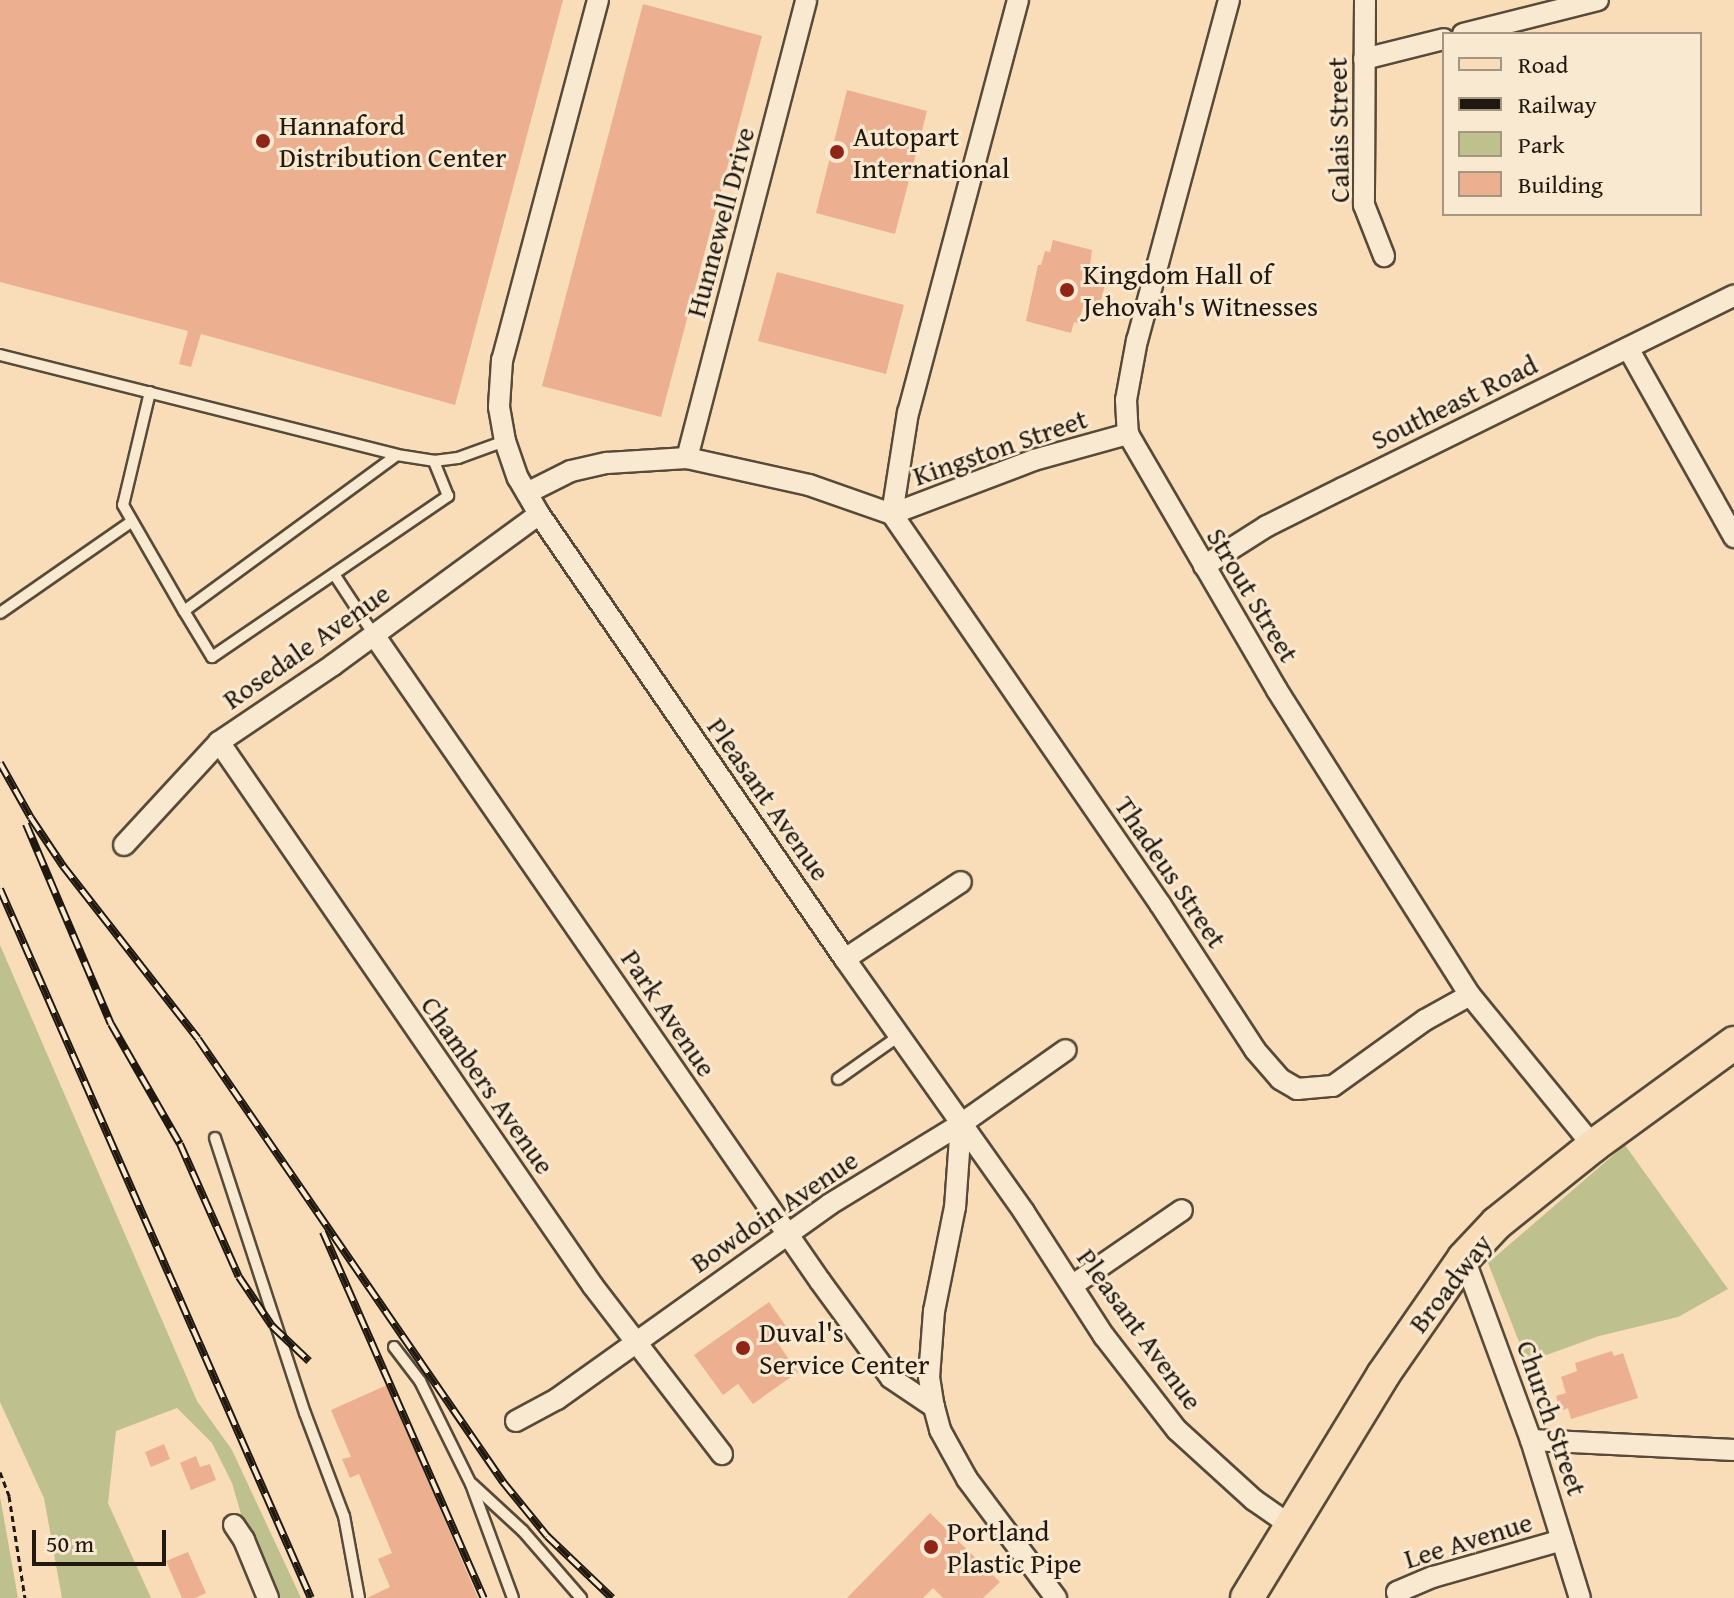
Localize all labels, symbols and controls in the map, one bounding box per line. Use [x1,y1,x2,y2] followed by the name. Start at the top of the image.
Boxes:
[1442,32,1702,216] legend
[1518,47,1568,82] text: Road
[1320,57,1356,203] street label: Calais Street
[1518,87,1597,122] text: Railway
[279,108,506,174] place label: Hannaford Distribution Center
[853,119,1010,185] place label: Autopart International
[678,123,762,321] street label: Hunnewell Drive
[1518,127,1564,162] text: Park
[254,132,272,150] marker: Hannaford Distribution Center
[828,143,846,161] marker: Autopart International
[1518,167,1603,202] text: Building
[1083,257,1318,323] place label: Kingdom Hall of Jehovah's Witnesses
[1058,281,1076,299] marker: Kingdom Hall of Jehovah's Witnesses
[1365,347,1543,457] street label: Southeast Road
[908,401,1092,493] street label: Kingston Street
[1200,522,1306,668] street label: Strout Street
[216,576,396,716] street label: Rosedale Avenue
[700,711,838,887] street label: Pleasant Avenue
[1108,790,1234,954] street label: Thadeus Street
[614,943,724,1083] street label: Park Avenue
[414,990,562,1180] street label: Chambers Avenue
[684,1143,864,1279] street label: Bowdoin Avenue
[1401,1227,1499,1339] street label: Broadway
[1070,1242,1210,1416] street label: Pleasant Avenue
[759,1315,930,1381] place label: Duval's Service Center
[1510,1336,1594,1500] street label: Church Street
[734,1339,752,1357] marker: Duval's Service Center
[1400,1505,1536,1575] street label: Lee Avenue
[36,1514,170,1564] scale bar
[947,1514,1082,1580] place label: Portland Plastic Pipe
[46,1526,94,1561] text: 50 m
[922,1538,940,1556] marker: Portland Plastic Pipe

